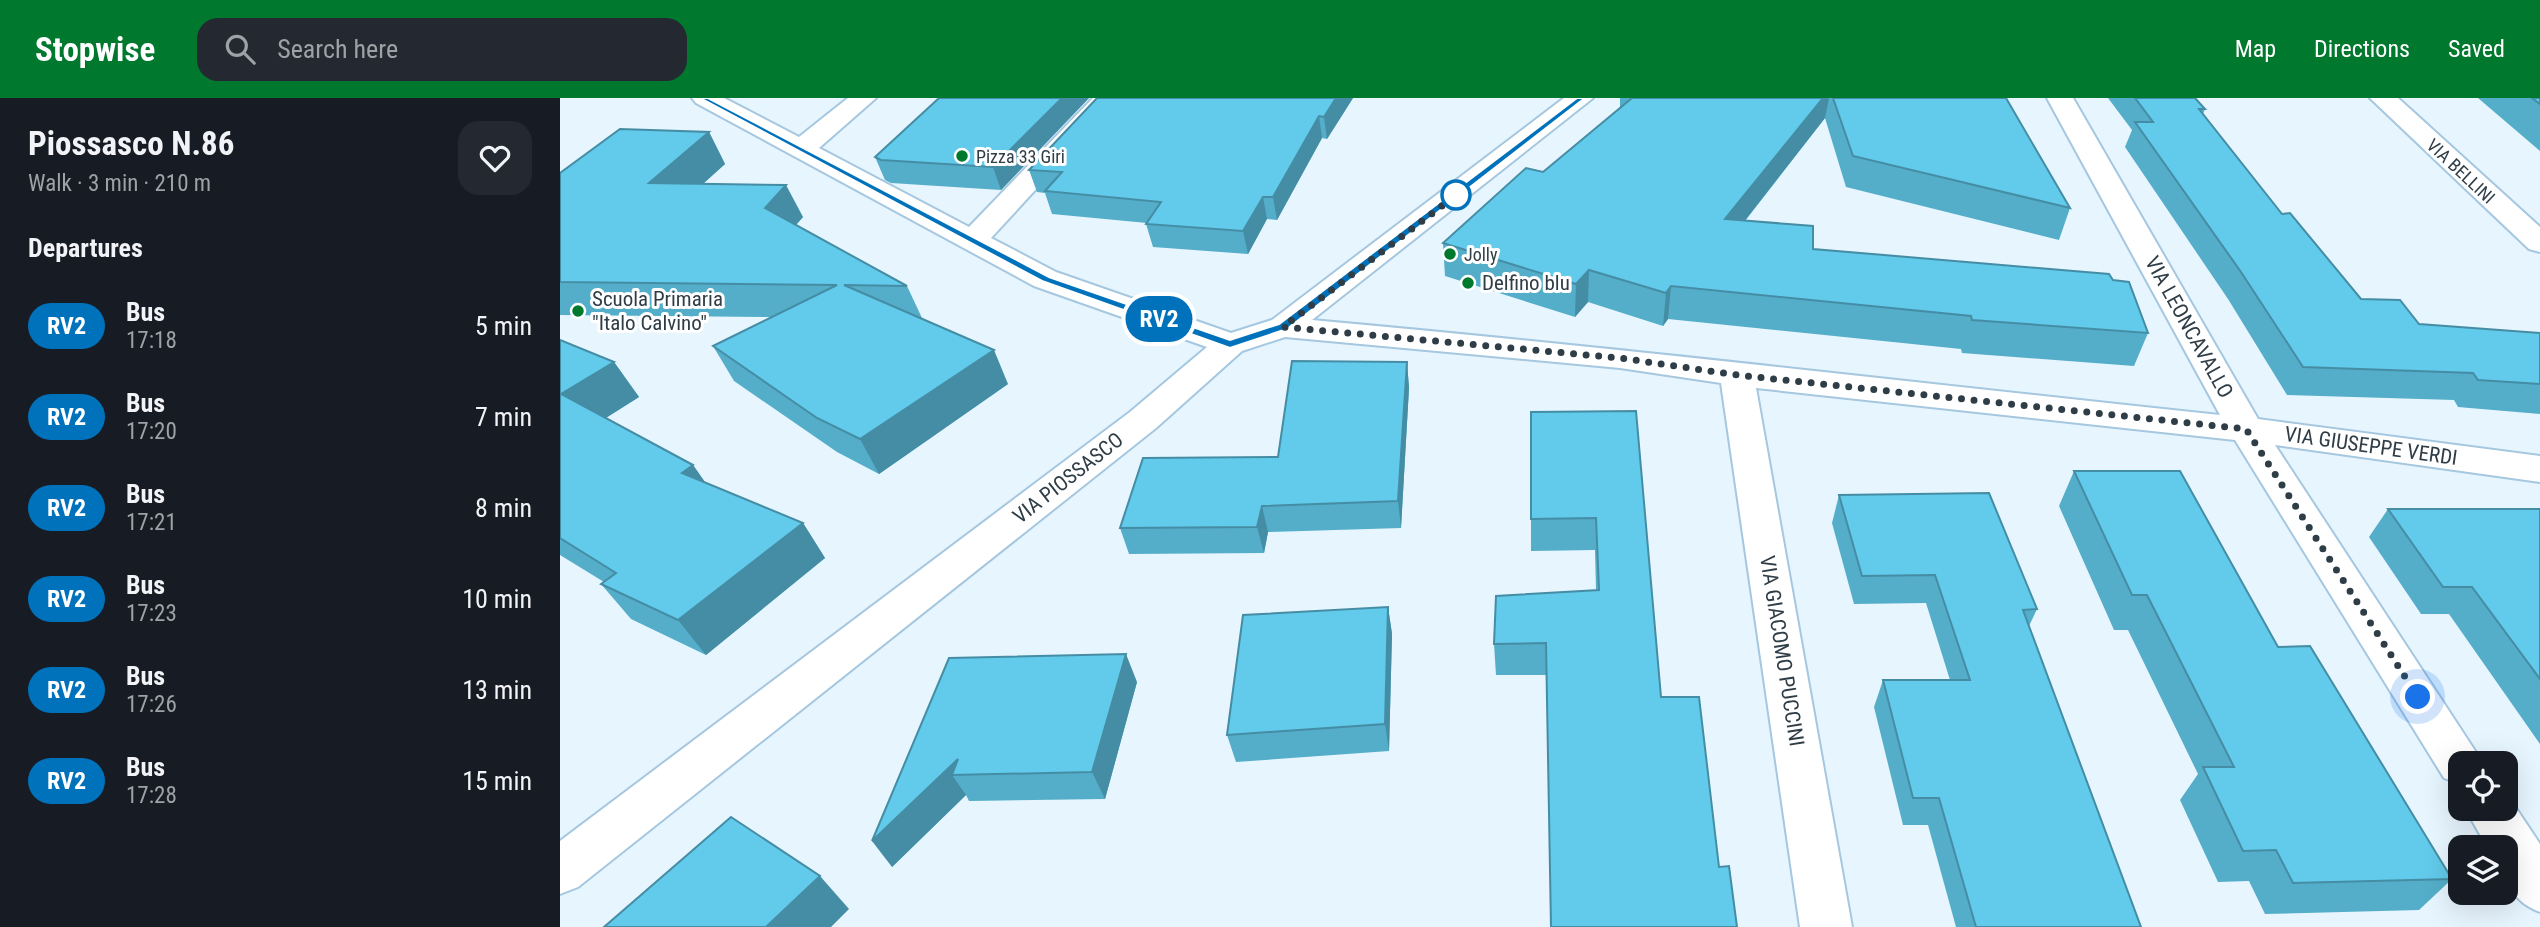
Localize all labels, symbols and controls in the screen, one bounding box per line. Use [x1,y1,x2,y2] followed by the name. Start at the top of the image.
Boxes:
[197,18,687,81] search box
[35,30,155,69] text: Stopwise
[221,30,259,68] icon: search
[277,34,398,64] text: Search here
[2235,35,2276,63] text: Map
[2314,35,2410,63] text: Directions
[2448,35,2505,63] text: Saved
[458,121,532,195] button: heart
[28,124,234,163] text: Piossasco N.86
[2423,134,2499,208] street label: VIA BELLINI
[976,146,1065,167] place label: Pizza 33 Giri
[954,148,970,164] marker: Pizza 33 Giri
[28,170,211,197] text: Walk · 3 min · 210 m
[1441,180,1471,210] unlabelled marker
[28,233,143,263] text: Departures
[1464,244,1498,265] place label: Jolly
[1442,246,1458,262] marker: Jolly
[2140,252,2238,402] street label: VIA LEONCAVALLO
[1482,271,1570,295] place label: Delfino blu
[1460,275,1476,291] marker: Delfino blu
[592,287,723,335] place label: Scuola Primaria "Italo Calvino"
[1119,296,1199,342] line badge: RV2
[126,297,165,327] text: Bus
[570,303,586,319] marker: Scuola Primaria "Italo Calvino"
[1139,305,1179,333] text: RV2
[475,311,532,341] text: 5 min
[47,312,86,340] text: RV2
[126,327,177,354] text: 17:18
[126,388,165,418] text: Bus
[475,402,532,432] text: 7 min
[47,403,86,431] text: RV2
[126,418,177,445] text: 17:20
[2283,422,2459,470] street label: VIA GIUSEPPE VERDI
[1008,428,1128,528] street label: VIA PIOSSASCO
[126,479,165,509] text: Bus
[475,493,532,523] text: 8 min
[47,494,86,522] text: RV2
[126,509,177,536] text: 17:21
[1755,554,1809,748] street label: VIA GIACOMO PUCCINI
[126,570,165,600] text: Bus
[462,584,532,614] text: 10 min
[47,585,86,613] text: RV2
[126,600,177,627] text: 17:23
[126,661,165,691] text: Bus
[462,675,532,705] text: 13 min
[47,676,86,704] text: RV2
[2400,679,2435,714] your location
[126,691,177,718] text: 17:26
[2448,751,2518,905] map controls
[2448,751,2518,821] button: locate
[126,752,165,782] text: Bus
[462,766,532,796] text: 15 min
[47,767,86,795] text: RV2
[126,782,177,809] text: 17:28
[2448,835,2518,905] button: layers

